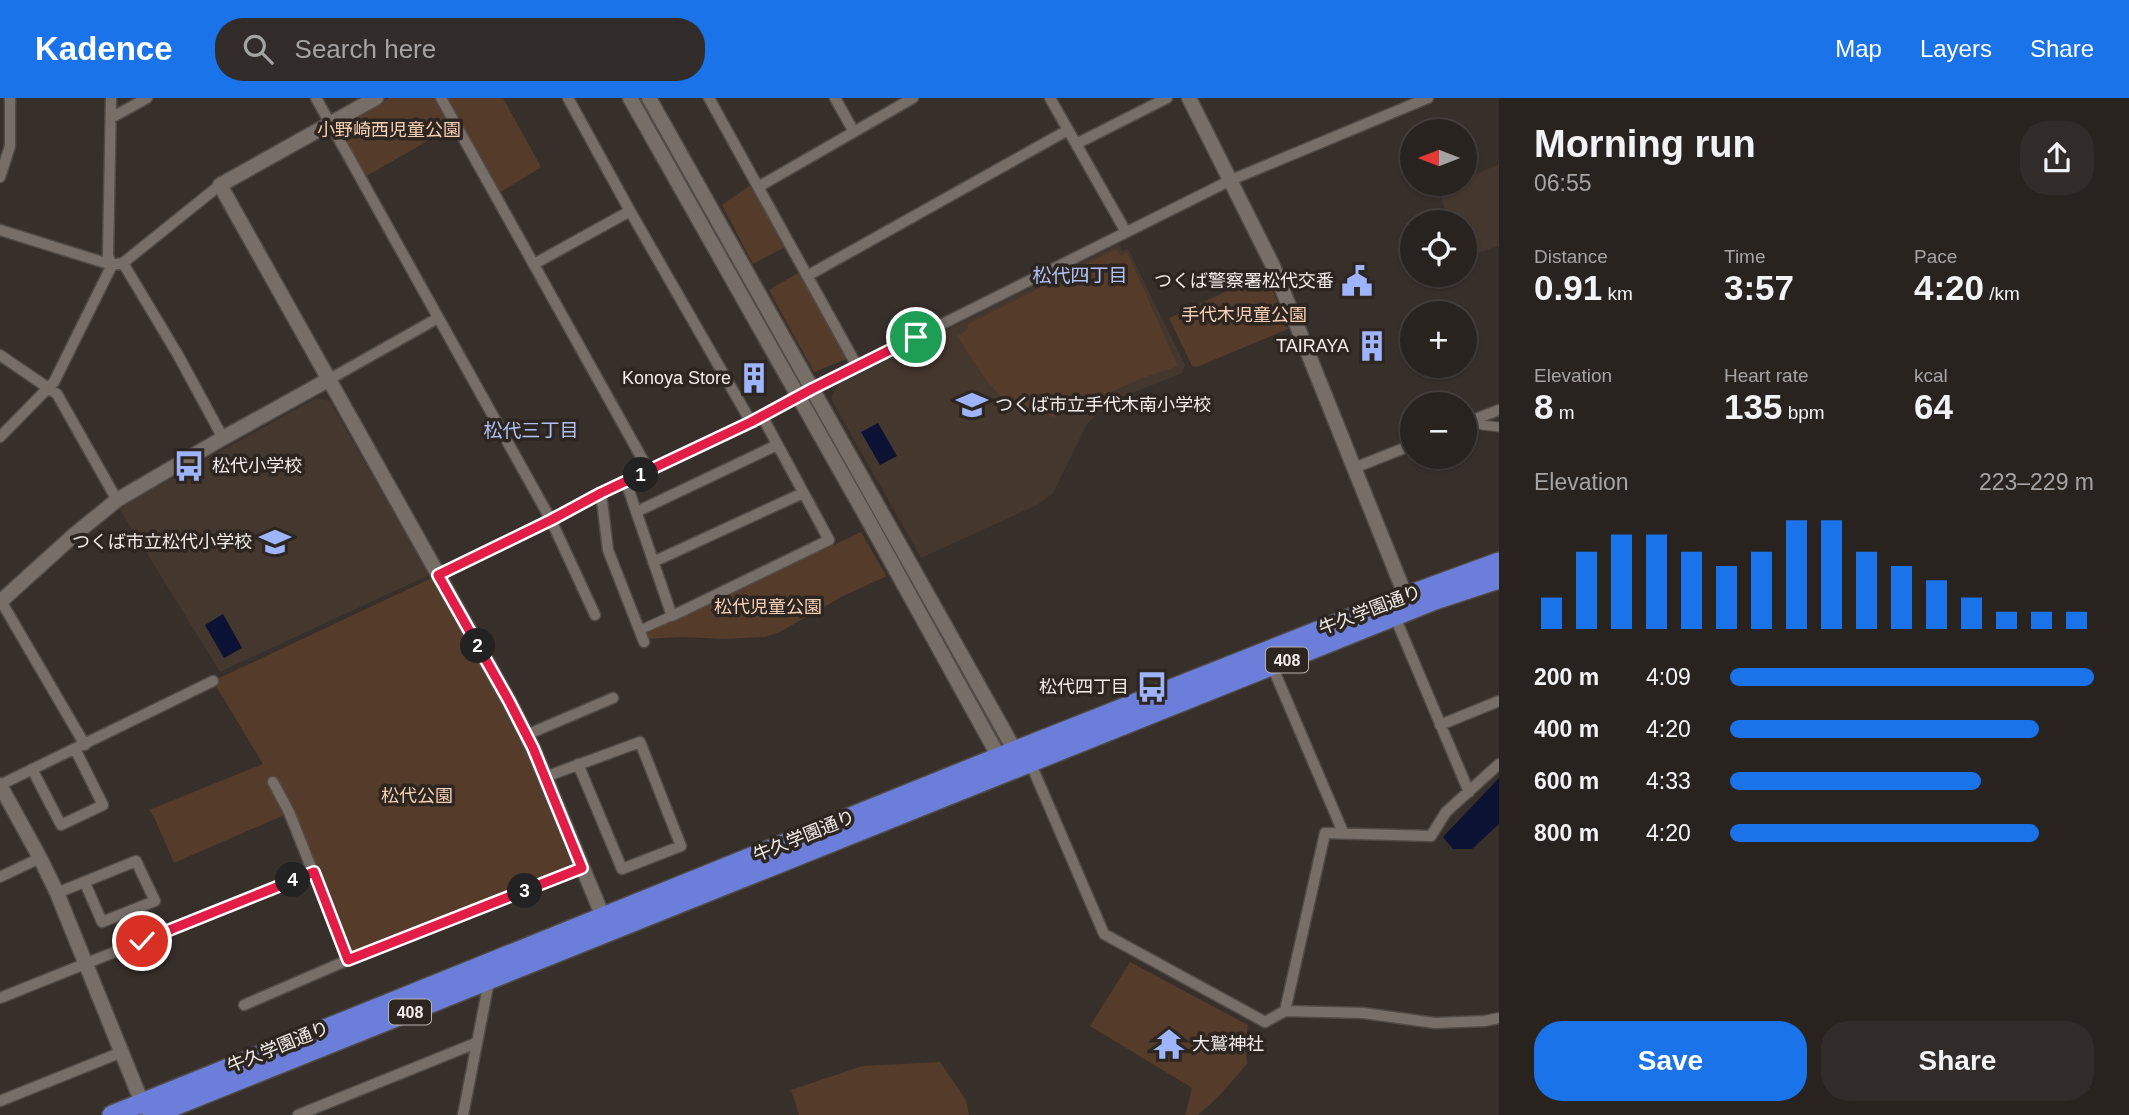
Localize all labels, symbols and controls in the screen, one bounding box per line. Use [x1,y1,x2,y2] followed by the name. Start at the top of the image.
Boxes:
[215,18,705,81] search box
[35,30,173,67] text: Kadence
[239,30,277,68] icon: search
[295,34,436,64] text: Search here
[1835,35,1882,62] text: Map
[1920,35,1992,62] text: Layers
[2030,35,2094,62] text: Share
[1400,119,1477,196] north arrow
[1400,119,1477,469] map controls
[317,120,461,140] park label: 小野崎西児童公園
[2020,121,2094,195] button: share
[1534,123,1756,165] text: Morning run
[1534,170,1592,196] text: 06:55
[1400,210,1477,287] button: locate
[1534,246,1608,267] text: Distance
[1724,246,1766,267] text: Time
[1914,246,1957,267] text: Pace
[1340,264,1374,298] public building icon: つくば警察署松代交番
[1032,265,1128,286] district label: 松代四丁目
[1534,268,1602,307] text: 0.91
[1724,268,1794,307] text: 3:57
[1914,268,1984,307] text: 4:20
[1154,271,1334,291] place label: つくば警察署松代交番
[1602,283,1633,304] text: km
[1984,283,2020,304] text: /km
[1400,301,1477,378] button: +
[1181,305,1307,325] park label: 手代木児童公園
[886,307,946,367] pin
[897,318,935,356] icon: arrive
[1355,329,1389,363] building icon: TAIRAYA
[1276,336,1349,356] place label: TAIRAYA
[737,361,771,395] building icon: Konoya Store
[1534,365,1612,386] text: Elevation
[1724,365,1808,386] text: Heart rate
[1914,365,1948,386] text: kcal
[622,368,731,388] place label: Konoya Store
[1534,387,1553,426] text: 8
[1724,387,1782,426] text: 135
[1914,387,1953,426] text: 64
[955,388,989,422] school or university icon: つくば市立手代木南小学校
[1400,392,1477,469] button: −
[995,395,1211,415] place label: つくば市立手代木南小学校
[1553,402,1575,423] text: m
[1782,402,1825,423] text: bpm
[483,420,579,441] district label: 松代三丁目
[172,449,206,483] bus stop icon: 松代小学校
[212,456,302,476] place label: 松代小学校
[624,458,658,492] pin: 1
[635,464,646,485] text: 1
[1534,469,1629,495] text: Elevation
[1979,469,2094,495] text: 223–229 m
[258,525,292,559] school or university icon: つくば市立松代小学校
[72,532,252,552] place label: つくば市立松代小学校
[1316,581,1424,639] street label: 牛久学園通り
[714,597,822,617] park label: 松代児童公園
[461,628,496,664] pin: 2
[472,635,483,656] text: 2
[1266,648,1308,673] road number: 408
[1534,664,1599,690] text: 200 m
[1646,664,1691,690] text: 4:09
[1135,670,1169,704] bus stop icon: 松代四丁目
[1039,677,1129,697] place label: 松代四丁目
[1534,716,1599,742] text: 400 m
[1646,716,1691,742] text: 4:20
[1534,768,1599,794] text: 600 m
[1646,768,1691,794] text: 4:33
[381,786,453,806] park label: 松代公園
[750,806,858,866] street label: 牛久学園通り
[1534,820,1599,846] text: 800 m
[1646,820,1691,846] text: 4:20
[276,862,310,898] pin: 4
[287,869,298,890] text: 4
[508,874,542,908] pin: 3
[519,880,530,901] text: 3
[112,911,172,971] pin
[123,922,161,960] icon: check
[389,1000,431,1024] road number: 408
[224,1017,332,1077] street label: 牛久学園通り
[1534,1021,1807,1101] button: Save
[1821,1021,2094,1101] button: Share
[1152,1027,1186,1061] temple icon: 大鷲神社
[1192,1034,1264,1054] place label: 大鷲神社

